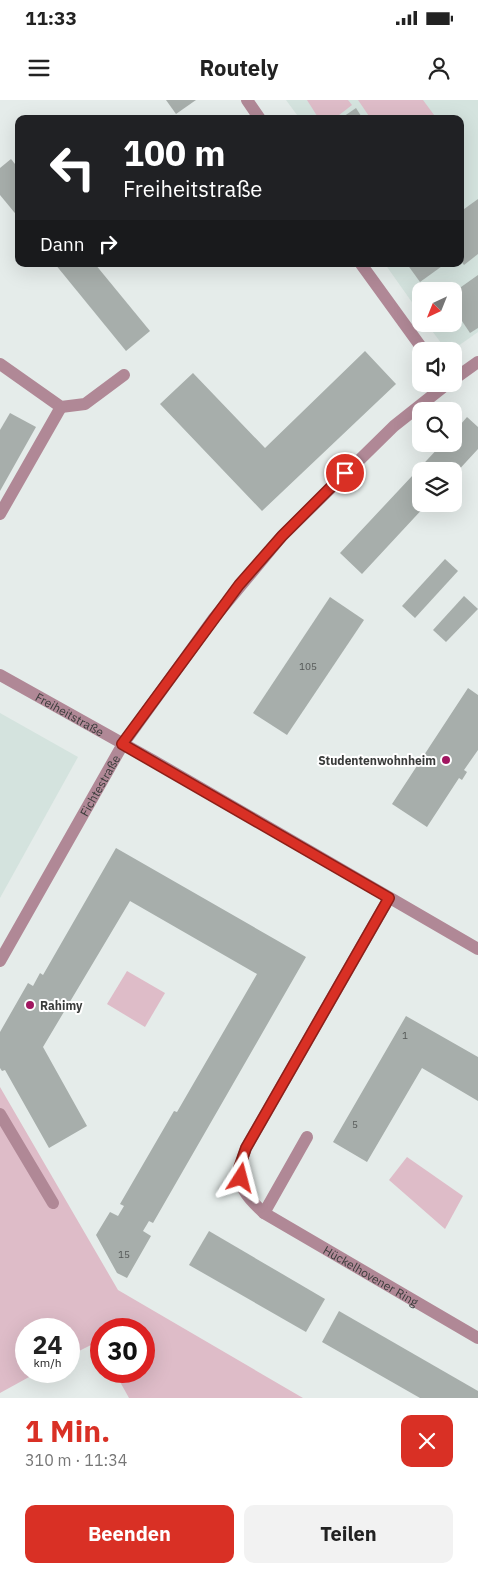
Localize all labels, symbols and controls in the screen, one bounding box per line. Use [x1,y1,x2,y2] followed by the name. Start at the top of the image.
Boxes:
[25,6,77,30] text: 11:33
[199,53,279,82] text: Routely
[25,54,53,82] icon: menu
[425,54,453,82] icon: person
[123,130,226,176] text: 100 m
[40,135,105,200] icon: left
[123,174,262,203] text: Freiheitstraße
[94,230,122,258] icon: right
[40,232,84,256] text: Dann
[412,282,462,332] north arrow
[412,282,462,512] map controls
[412,342,462,392] button: sound
[412,402,462,452] button: search
[324,452,366,494] pin
[331,459,359,487] icon: arrive
[412,462,462,512] button: layers
[299,660,317,673] house number: 105
[33,689,107,739] street label: Freiheitstraße
[76,751,123,819] street label: Fichtestraße
[318,753,436,768] place label: Studentenwohnheim
[440,754,452,766] marker: Studentenwohnheim
[40,998,83,1013] place label: Rahimy
[24,999,36,1011] marker: Rahimy
[402,1029,408,1042] house number: 1
[352,1118,358,1131] house number: 5
[214,1151,266,1203] position arrow
[321,1242,422,1309] street label: Hückelhovener Ring
[118,1248,130,1261] house number: 15
[90,1318,155,1383] speed limit sign: 30
[32,1328,63,1361] text: 24
[33,1355,62,1370] text: km/h
[25,1411,110,1450] text: 1 Min.
[401,1415,453,1467] button: close
[25,1450,127,1470] text: 310 m · 11:34
[25,1505,234,1563] button: Beenden
[244,1505,453,1563] button: Teilen

